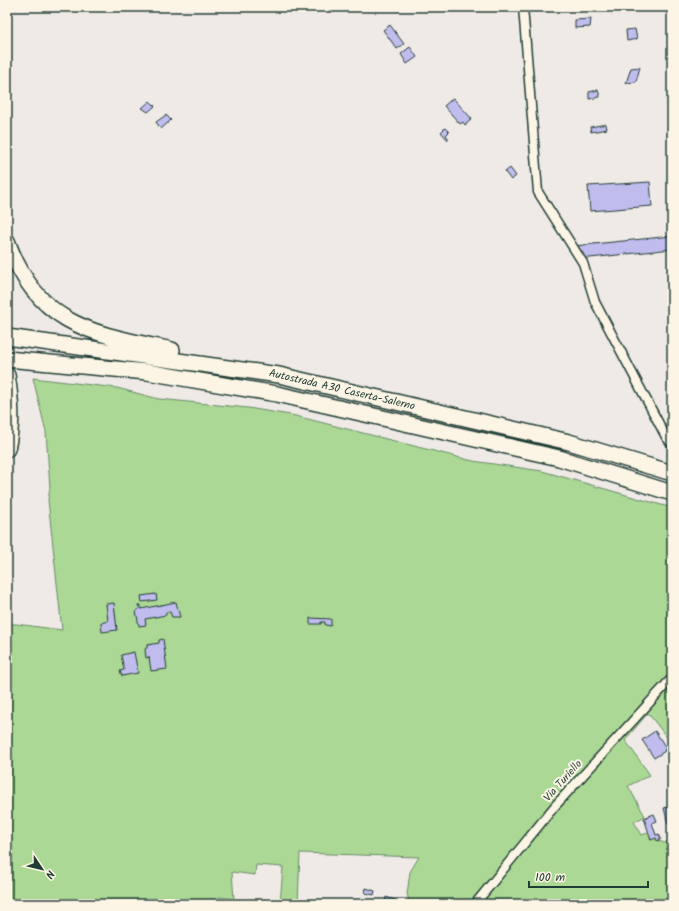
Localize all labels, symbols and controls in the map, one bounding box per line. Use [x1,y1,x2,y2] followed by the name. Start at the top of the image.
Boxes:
[267,364,417,416] street label: Autostrada A30 Caserta-Salerno
[539,756,587,806] street label: Via Turiello
[22,849,62,889] north arrow
[529,863,648,889] scale bar
[40,866,59,882] text: N
[535,868,566,887] text: 100 m

